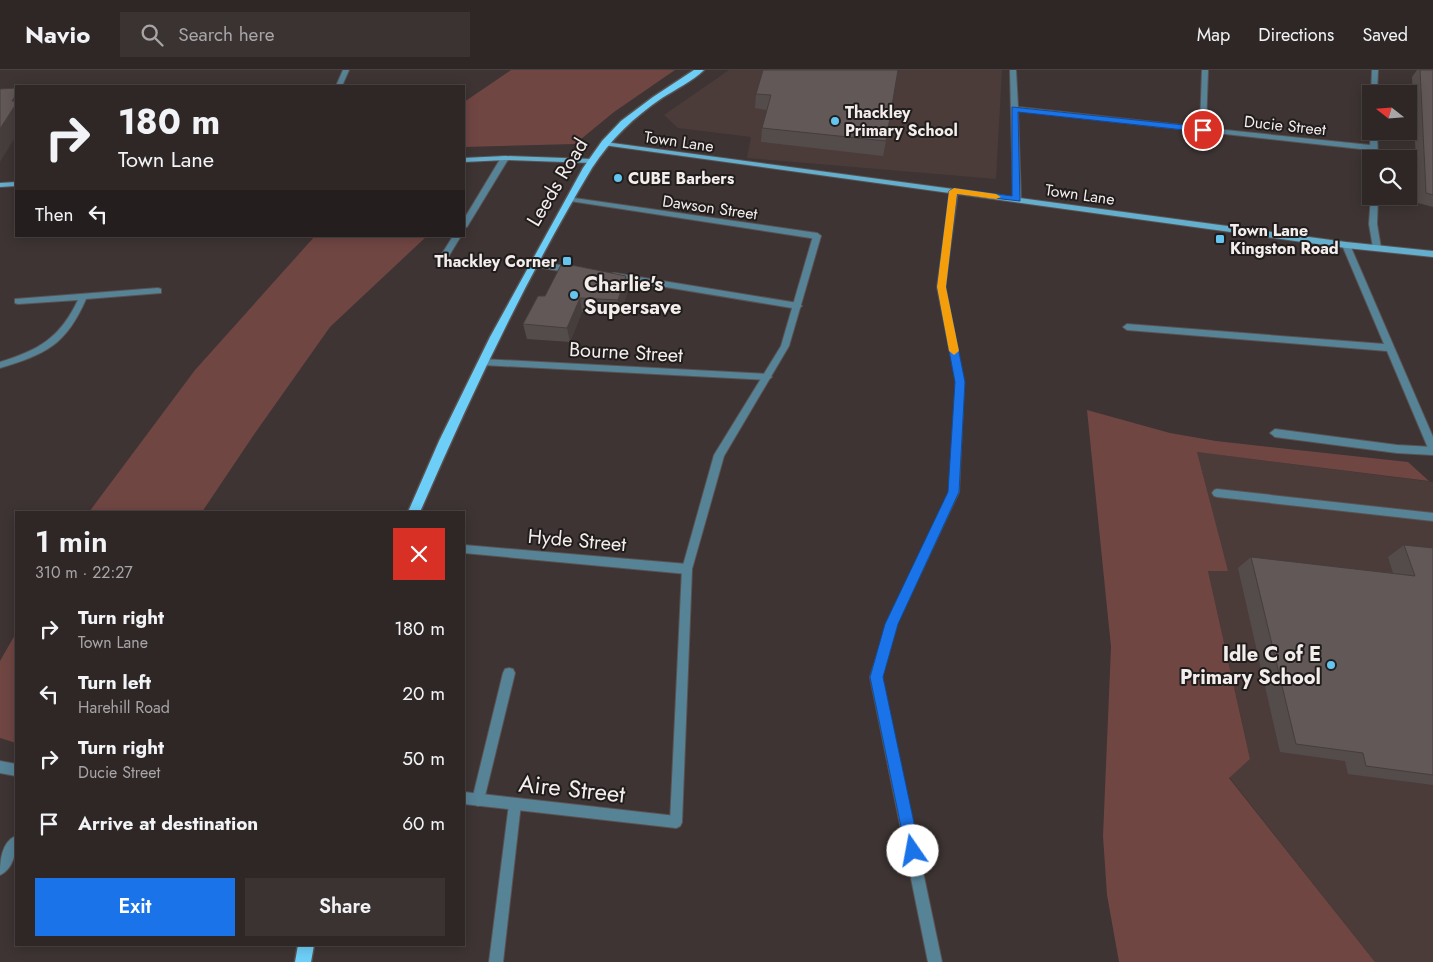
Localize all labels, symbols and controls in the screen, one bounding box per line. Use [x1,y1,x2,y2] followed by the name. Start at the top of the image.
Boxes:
[120,12,470,57] search box
[25,17,90,52] text: Navio
[138,21,166,49] icon: search
[178,21,274,48] text: Search here
[1197,22,1230,48] text: Map
[1258,22,1334,48] text: Directions
[1362,22,1408,48] text: Saved
[1362,85,1418,140] north arrow
[1362,85,1417,205] map controls
[118,97,220,147] text: 180 m
[845,101,958,142] place label: Thackley Primary School
[35,105,100,170] icon: right
[1182,109,1224,151] pin
[1243,110,1327,141] street label: Ducie Street
[829,115,841,127] marker: Thackley Primary School
[1189,116,1217,144] icon: arrive
[643,125,715,158] street label: Town Lane
[520,133,595,232] street label: Leeds Road
[118,143,214,175] text: Town Lane
[1362,150,1417,205] button: search
[628,167,734,190] place label: CUBE Barbers
[612,172,624,184] marker: CUBE Barbers
[1044,178,1116,211] street label: Town Lane
[661,189,759,226] street label: Dawson Street
[84,200,112,228] icon: left
[35,201,74,228] text: Then
[1230,219,1339,260] place label: Town Lane Kingston Road
[1214,233,1226,245] marker: Town Lane Kingston Road
[435,250,557,273] place label: Thackley Corner
[561,255,573,267] marker: Thackley Corner
[584,270,682,322] place label: Charlie's Supersave
[568,289,580,301] marker: Charlie's Supersave
[568,335,684,370] street label: Bourne Street
[35,520,108,563] text: 1 min
[527,522,627,559] street label: Hyde Street
[393,528,445,580] button: close
[35,561,133,584] text: 310 m · 22:27
[78,604,164,631] text: Turn right
[35,615,63,643] icon: right
[394,615,445,642] text: 180 m
[78,631,148,654] text: Town Lane
[1180,640,1321,692] place label: Idle C of E Primary School
[1325,659,1337,671] marker: Idle C of E Primary School
[78,669,151,696] text: Turn left
[35,680,63,708] icon: left
[402,680,445,707] text: 20 m
[78,696,170,719] text: Harehill Road
[78,734,164,761] text: Turn right
[35,745,63,773] icon: right
[402,745,445,772] text: 50 m
[78,761,160,784] text: Ducie Street
[517,766,627,812] street label: Aire Street
[35,810,63,838] icon: arrive
[78,810,258,837] text: Arrive at destination
[402,810,445,837] text: 60 m
[886,824,938,876] position arrow
[35,878,235,936] button: Exit
[245,878,445,936] button: Share

